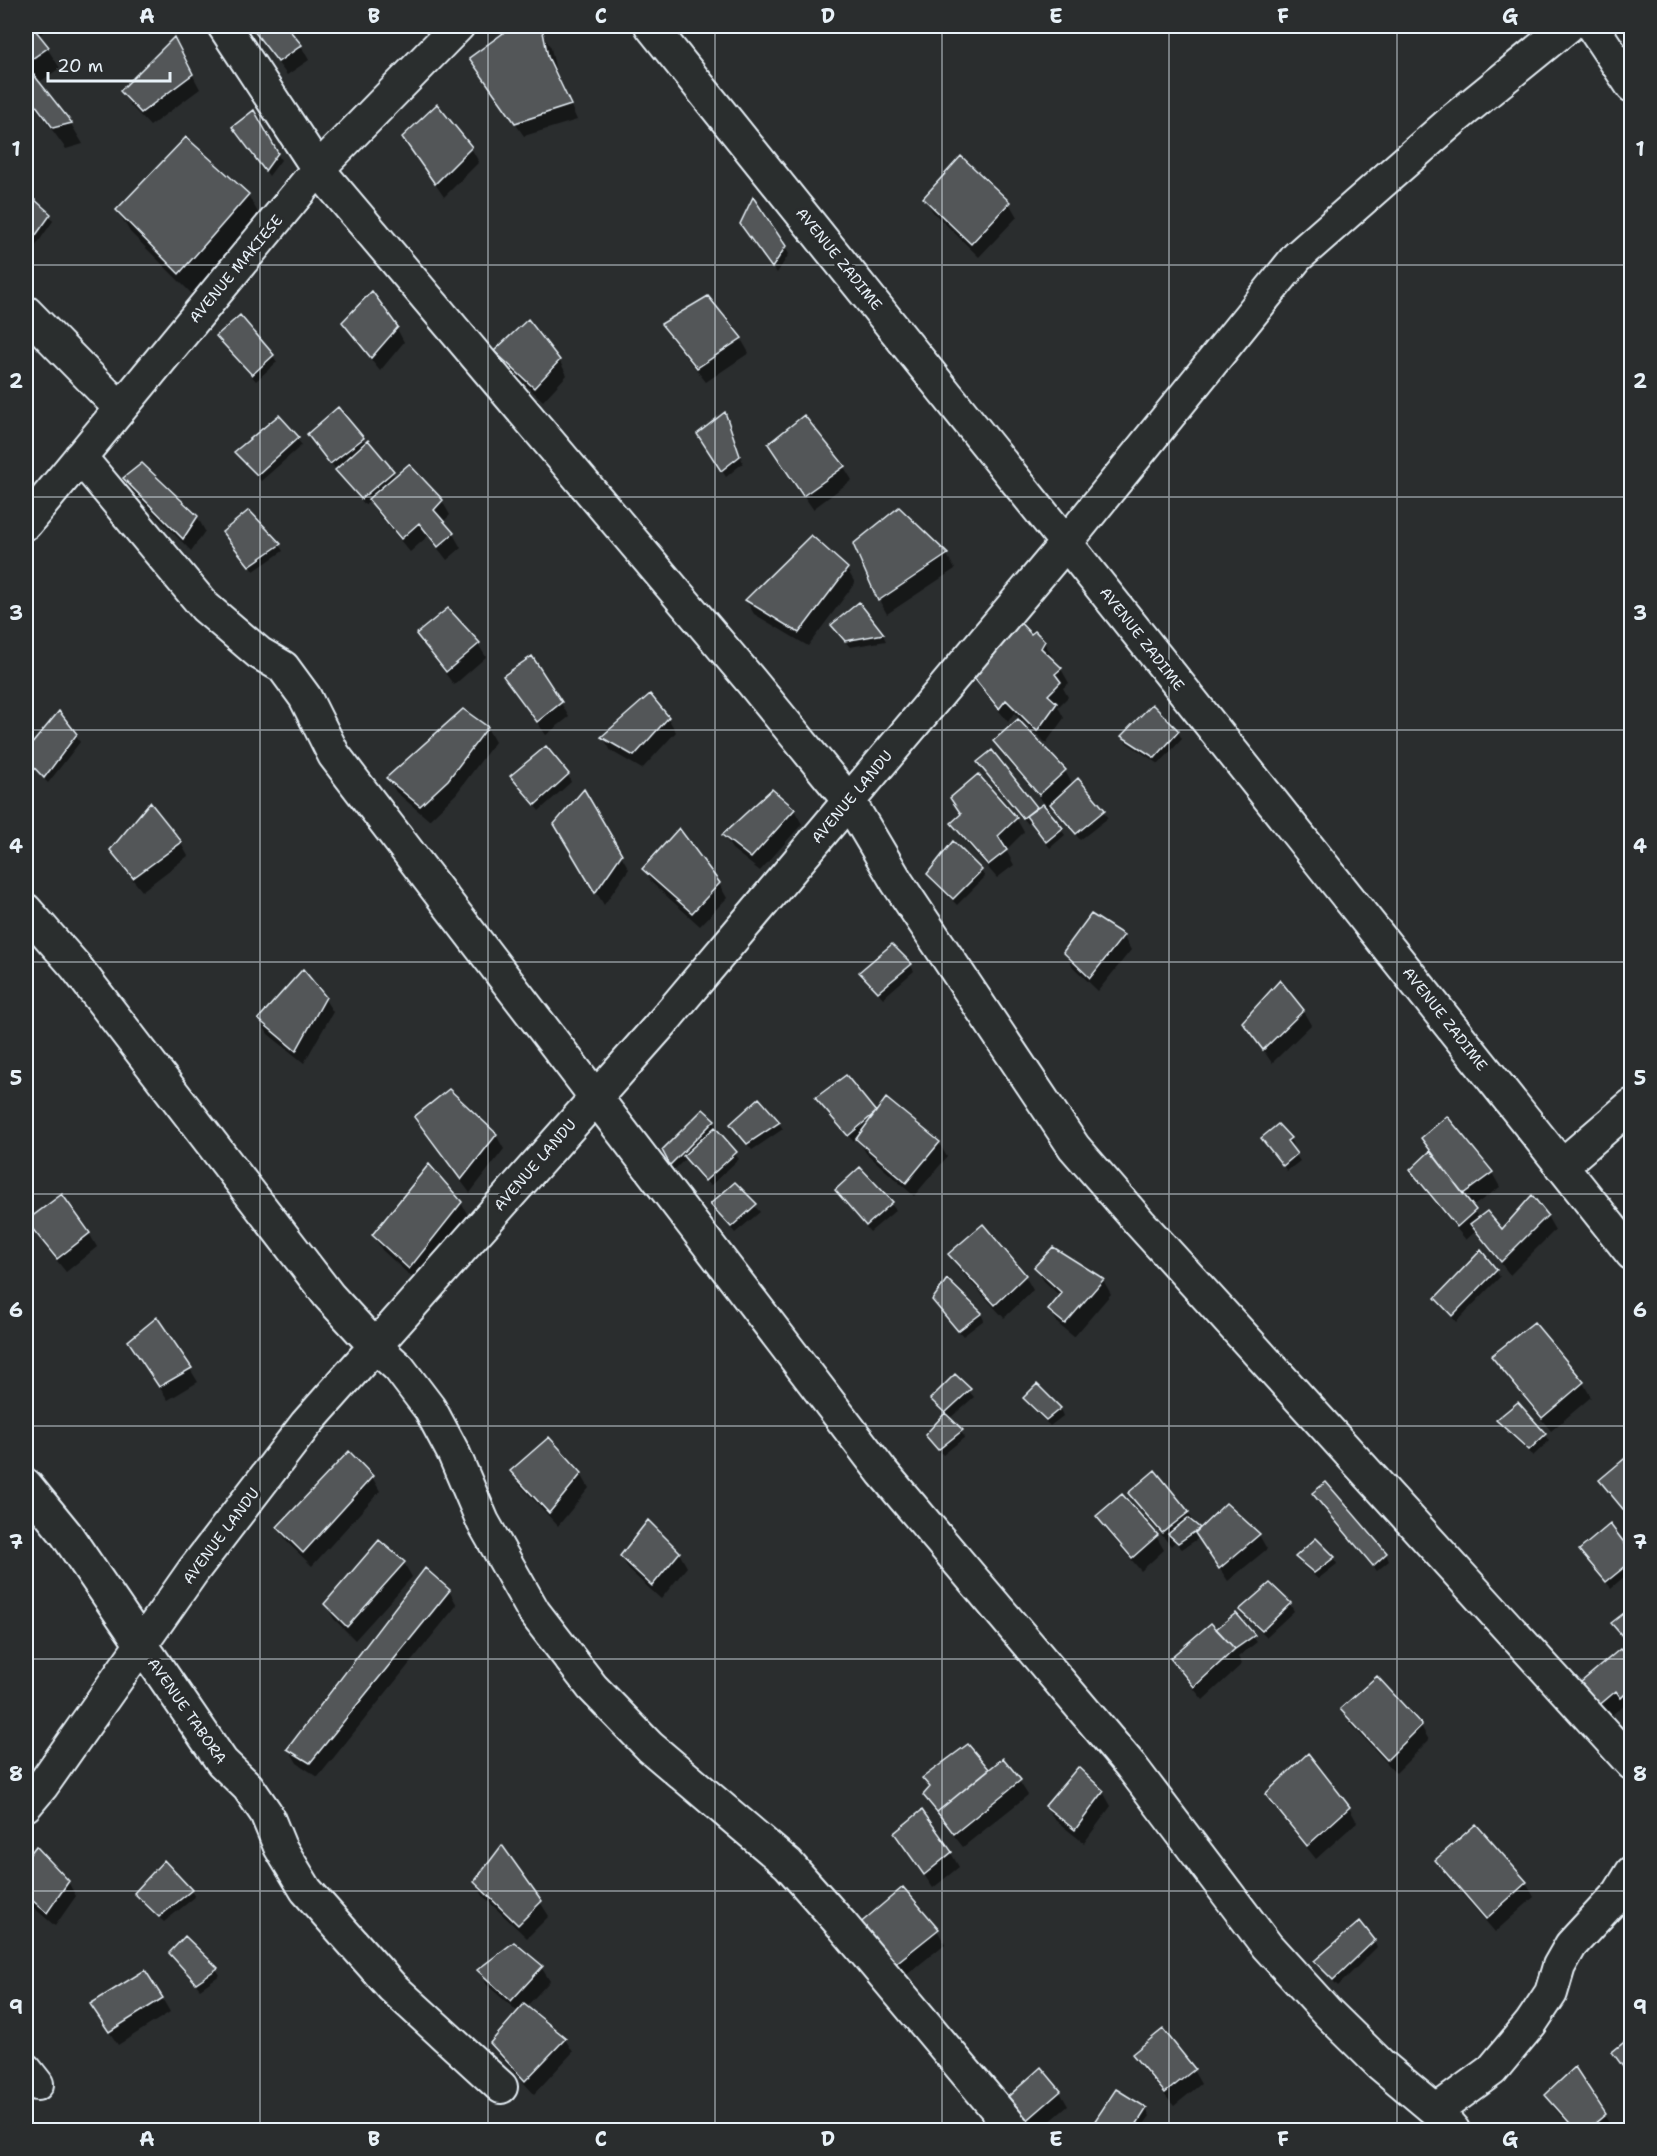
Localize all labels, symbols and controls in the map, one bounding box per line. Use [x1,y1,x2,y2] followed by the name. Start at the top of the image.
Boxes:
[139,3,155,29] text: A
[368,3,380,29] text: B
[595,3,607,29] text: C
[821,3,835,29] text: D
[1049,3,1063,29] text: E
[1277,3,1289,29] text: F
[1502,3,1518,29] text: G
[48,45,170,83] scale bar
[57,54,103,78] text: 20 m
[11,136,21,162] text: 1
[1635,136,1645,162] text: 1
[791,204,887,314] street label: AVENUE ZADIME
[185,211,287,327] street label: AVENUE MAKIESE
[9,368,23,394] text: 2
[1633,368,1647,394] text: 2
[1095,583,1189,695] street label: AVENUE ZADIME
[9,600,23,626] text: 3
[1633,600,1647,626] text: 3
[807,746,897,848] street label: AVENUE LANDU
[9,833,23,859] text: 4
[1633,833,1647,859] text: 4
[1398,963,1492,1075] street label: AVENUE ZADIME
[10,1065,22,1091] text: 5
[1634,1065,1646,1091] text: 5
[489,1115,581,1215] street label: AVENUE LANDU
[9,1297,23,1323] text: 6
[1633,1297,1647,1323] text: 6
[178,1484,264,1588] street label: AVENUE LANDU
[9,1529,23,1555] text: 7
[1633,1529,1647,1555] text: 7
[143,1654,231,1768] street label: AVENUE TABORA
[9,1761,23,1787] text: 8
[1633,1761,1647,1787] text: 8
[9,1994,23,2020] text: 9
[1633,1994,1647,2020] text: 9
[139,2126,155,2152] text: A
[368,2126,380,2152] text: B
[595,2126,607,2152] text: C
[821,2126,835,2152] text: D
[1049,2126,1063,2152] text: E
[1277,2126,1289,2152] text: F
[1502,2126,1518,2152] text: G

